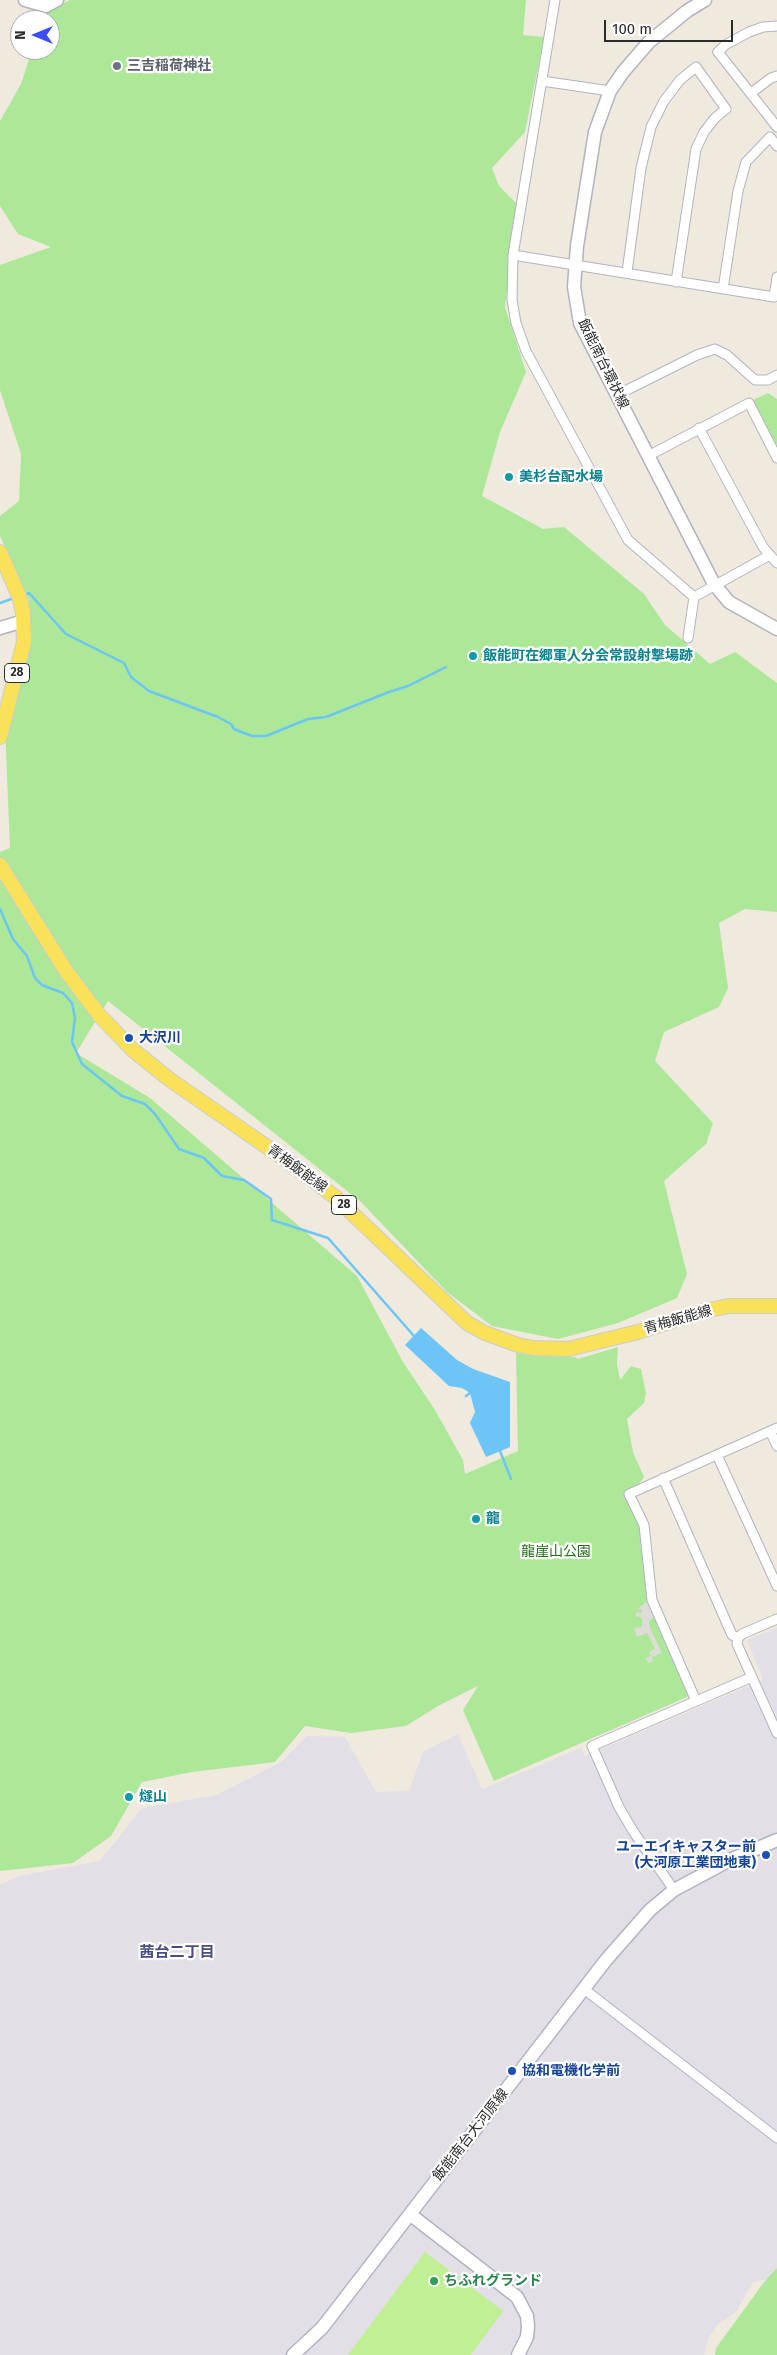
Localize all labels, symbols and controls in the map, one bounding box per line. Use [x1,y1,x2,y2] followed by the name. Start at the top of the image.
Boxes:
[10,10,60,60] north arrow
[607,10,736,42] scale bar
[612,20,652,38] text: 100 m
[12,30,29,40] text: N
[127,58,211,74] place label: 三吉稲荷神社
[111,60,123,72] marker: 三吉稲荷神社
[574,316,632,412] street label: 飯能南台環状線
[519,469,603,485] place label: 美杉台配水場
[503,471,515,483] marker: 美杉台配水場
[483,648,693,664] place label: 飯能町在郷軍人分会常設射撃場跡
[467,650,479,662] marker: 飯能町在郷軍人分会常設射撃場跡
[4,664,30,682] road number: 28
[139,1030,181,1046] place label: 大沢川
[123,1032,135,1044] marker: 大沢川
[264,1142,330,1196] street label: 青梅飯能線
[332,1196,356,1214] road number: 28
[642,1302,714,1338] street label: 青梅飯能線
[486,1511,500,1527] place label: 龍
[470,1513,482,1525] marker: 龍
[521,1544,591,1560] park label: 龍崖山公園
[139,1789,167,1805] place label: 燧山
[123,1791,135,1803] marker: 燧山
[616,1839,756,1871] place label: ユーエイキャスター前 (大河原工業団地東)
[760,1849,772,1861] marker: ユーエイキャスター前 (大河原工業団地東)
[140,1944,214,1962] district label: 茜台二丁目
[522,2063,620,2079] place label: 協和電機化学前
[506,2065,518,2077] marker: 協和電機化学前
[430,2086,512,2184] street label: 飯能南台大河原線
[444,2273,542,2289] place label: ちふれグランド
[428,2275,440,2287] marker: ちふれグランド

